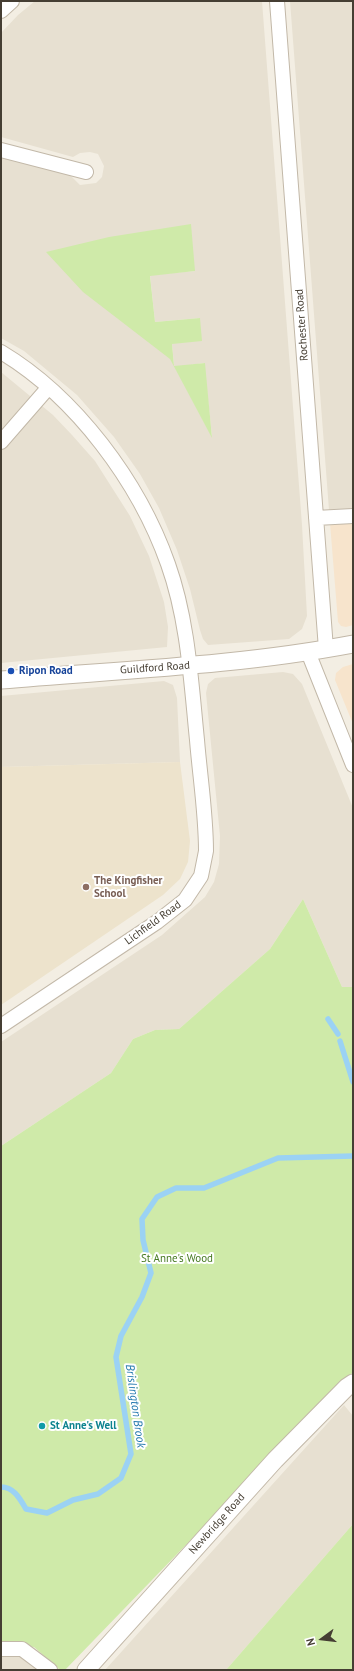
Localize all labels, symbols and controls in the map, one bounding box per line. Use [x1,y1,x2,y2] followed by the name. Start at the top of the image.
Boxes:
[293,288,311,362] street label: Rochester Road
[120,659,190,677] street label: Guildford Road
[19,664,73,678] place label: Ripon Road
[6,666,16,676] marker: Ripon Road
[94,874,162,900] place label: The Kingfisher School
[81,882,91,892] marker: The Kingfisher School
[122,898,184,948] street label: Lichfield Road
[141,1252,213,1266] park label: St Anne's Wood
[122,1363,148,1449] water label: Brislington Brook
[50,1419,117,1433] place label: St Anne's Well
[37,1421,47,1431] marker: St Anne's Well
[186,1491,248,1557] street label: Newbridge Road
[302,1619,342,1659] north arrow
[303,1637,318,1647] text: N

